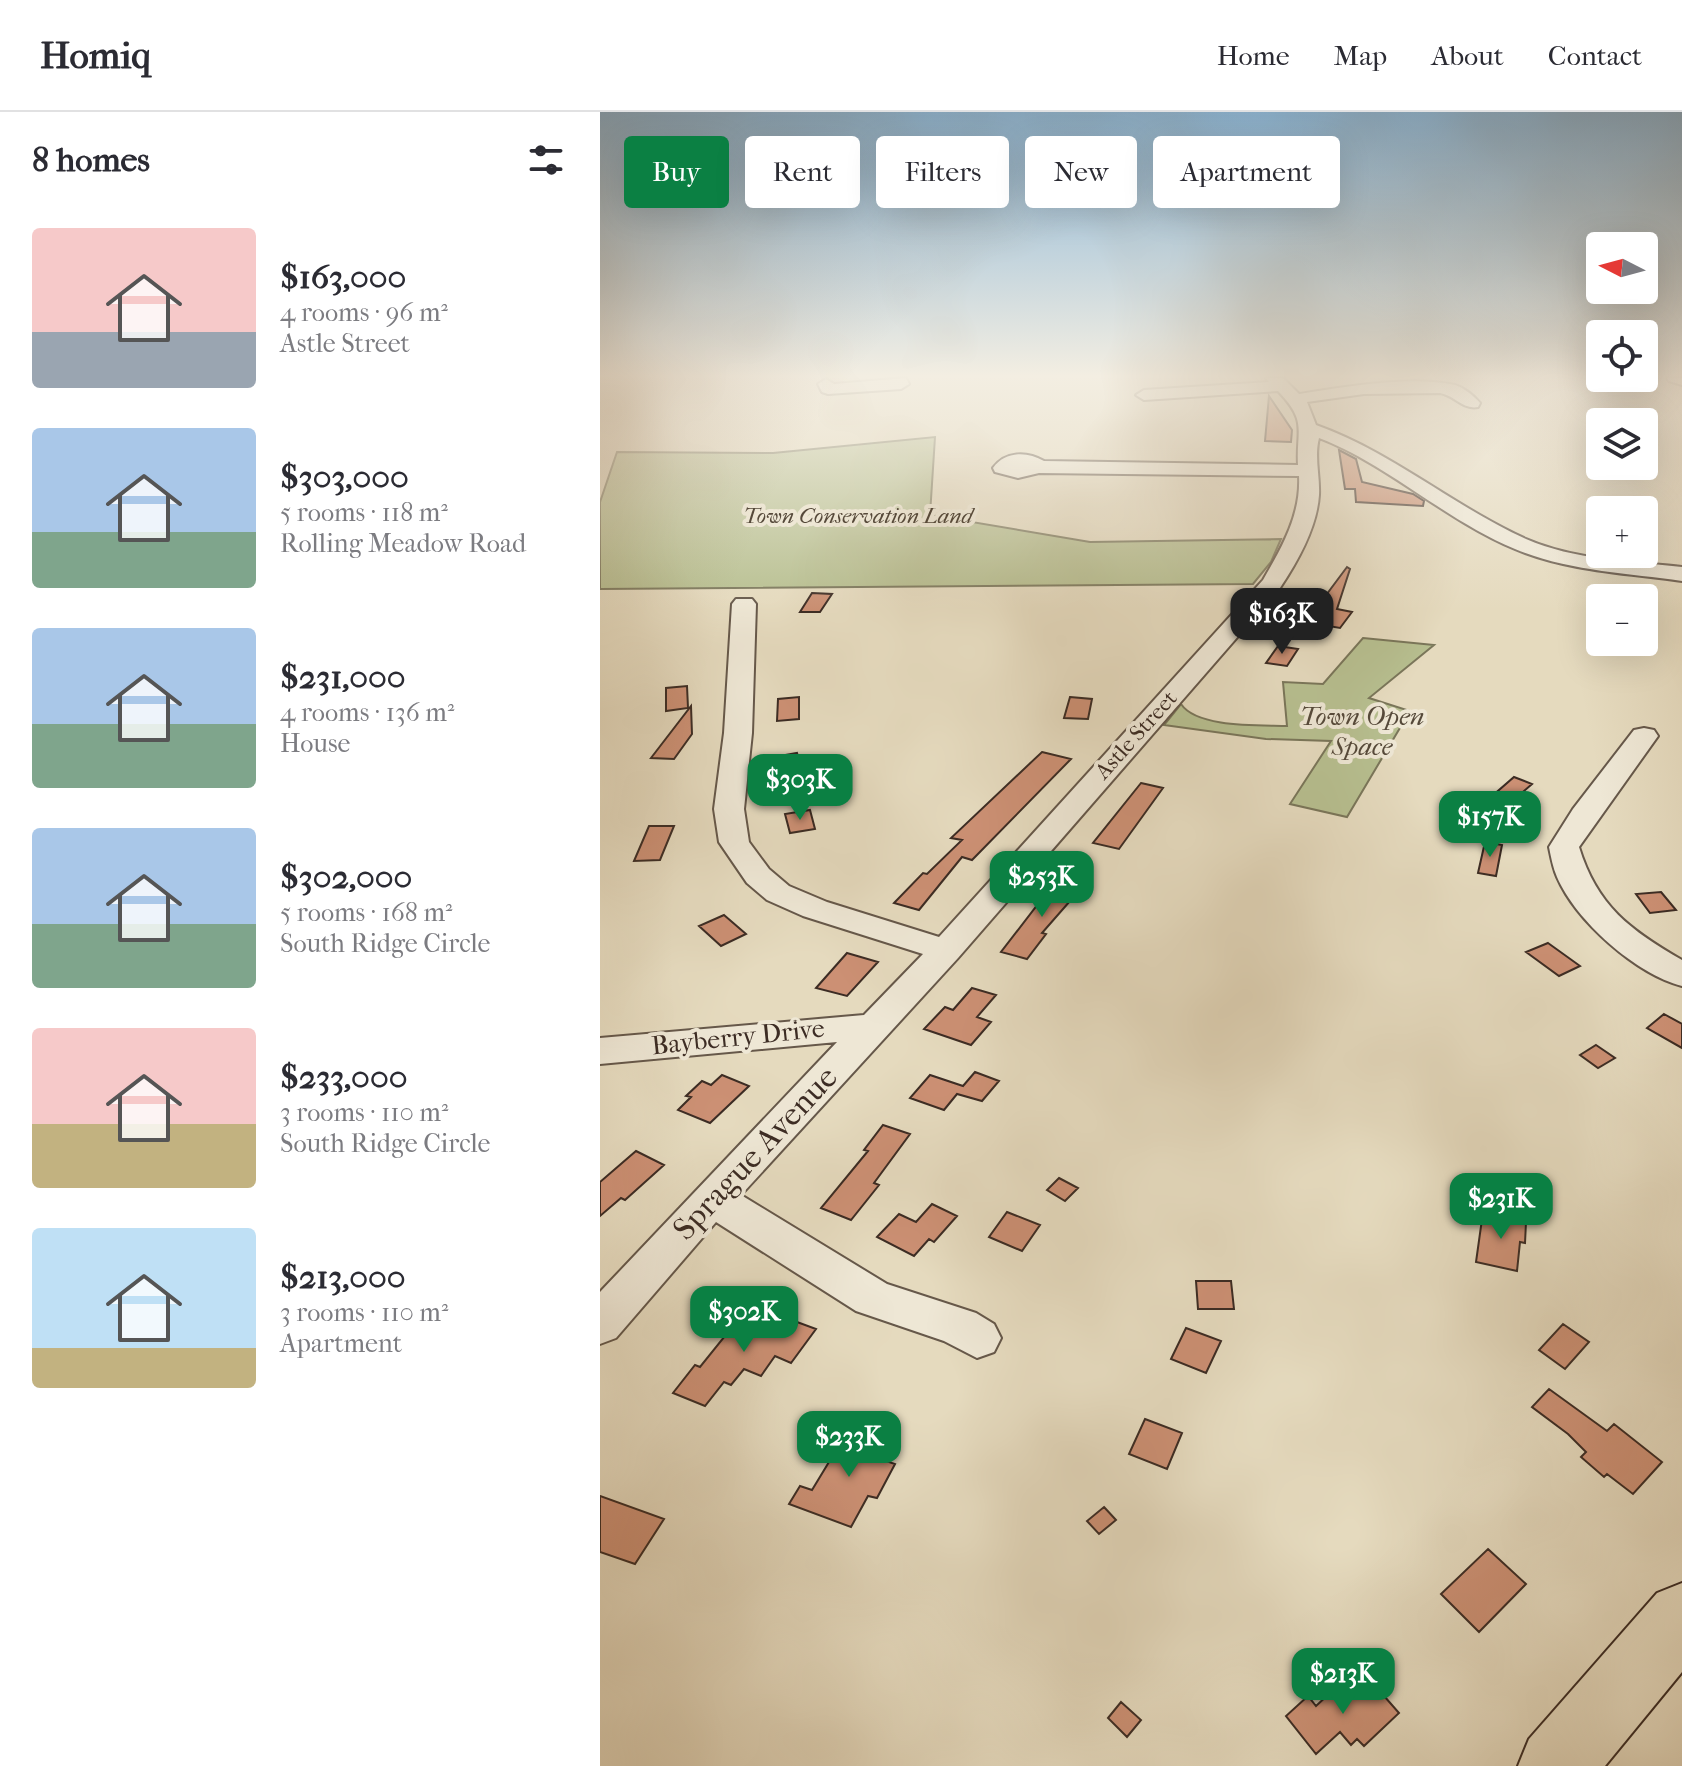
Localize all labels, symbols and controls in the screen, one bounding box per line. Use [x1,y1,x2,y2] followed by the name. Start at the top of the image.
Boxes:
[40,33,151,78] text: Homiq
[1217,39,1290,72] text: Home
[1334,39,1387,72] text: Map
[1431,39,1504,72] text: About
[1548,39,1642,72] text: Contact
[624,136,729,208] chip: Buy
[745,136,860,208] chip: Rent
[876,136,1009,208] chip: Filters
[1025,136,1137,208] chip: New
[1153,136,1340,208] chip: Apartment
[524,138,568,182] icon: filters
[32,140,150,180] text: 8 homes
[1586,232,1658,304] north arrow
[1586,232,1658,656] map controls
[280,257,406,297] text: $163,000
[96,260,192,356] icon: home
[280,297,448,328] text: 4 rooms · 96 m²
[1586,320,1658,392] button: locate
[280,328,410,359] text: Astle Street
[1586,408,1658,480] button: layers
[280,457,409,497] text: $303,000
[96,460,192,556] icon: home
[1586,496,1658,568] button: +
[280,497,448,528] text: 5 rooms · 118 m²
[743,503,976,529] park label: Town Conservation Land
[280,528,526,559] text: Rolling Meadow Road
[1586,584,1658,656] button: −
[1226,588,1338,656] pin: $163K
[1248,598,1316,629] text: $163K
[280,657,406,697] text: $231,000
[96,660,192,756] icon: home
[1089,685,1182,785] street label: Astle Street
[280,697,454,728] text: 4 rooms · 136 m²
[1300,701,1424,762] park label: Town Open Space
[280,728,350,759] text: House
[744,754,856,822] pin: $303K
[766,764,834,795] text: $303K
[1434,791,1546,859] pin: $157K
[1457,801,1523,832] text: $157K
[986,851,1098,919] pin: $253K
[280,857,412,897] text: $302,000
[96,860,192,956] icon: home
[1008,861,1076,892] text: $253K
[280,897,452,928] text: 5 rooms · 168 m²
[280,928,490,959] text: South Ridge Circle
[650,1012,826,1062] street label: Bayberry Drive
[280,1057,407,1097] text: $233,000
[665,1058,845,1247] street label: Sprague Avenue
[96,1060,192,1156] icon: home
[280,1097,448,1128] text: 3 rooms · 110 m²
[280,1128,490,1159] text: South Ridge Circle
[1445,1173,1557,1241] pin: $231K
[1468,1183,1534,1214] text: $231K
[280,1257,406,1297] text: $213,000
[96,1260,192,1356] icon: home
[688,1286,800,1354] pin: $302K
[708,1296,780,1327] text: $302K
[280,1297,448,1328] text: 3 rooms · 110 m²
[280,1328,402,1359] text: Apartment
[793,1411,905,1479] pin: $233K
[815,1421,883,1452] text: $233K
[1287,1648,1399,1716] pin: $213K
[1310,1658,1376,1689] text: $213K

